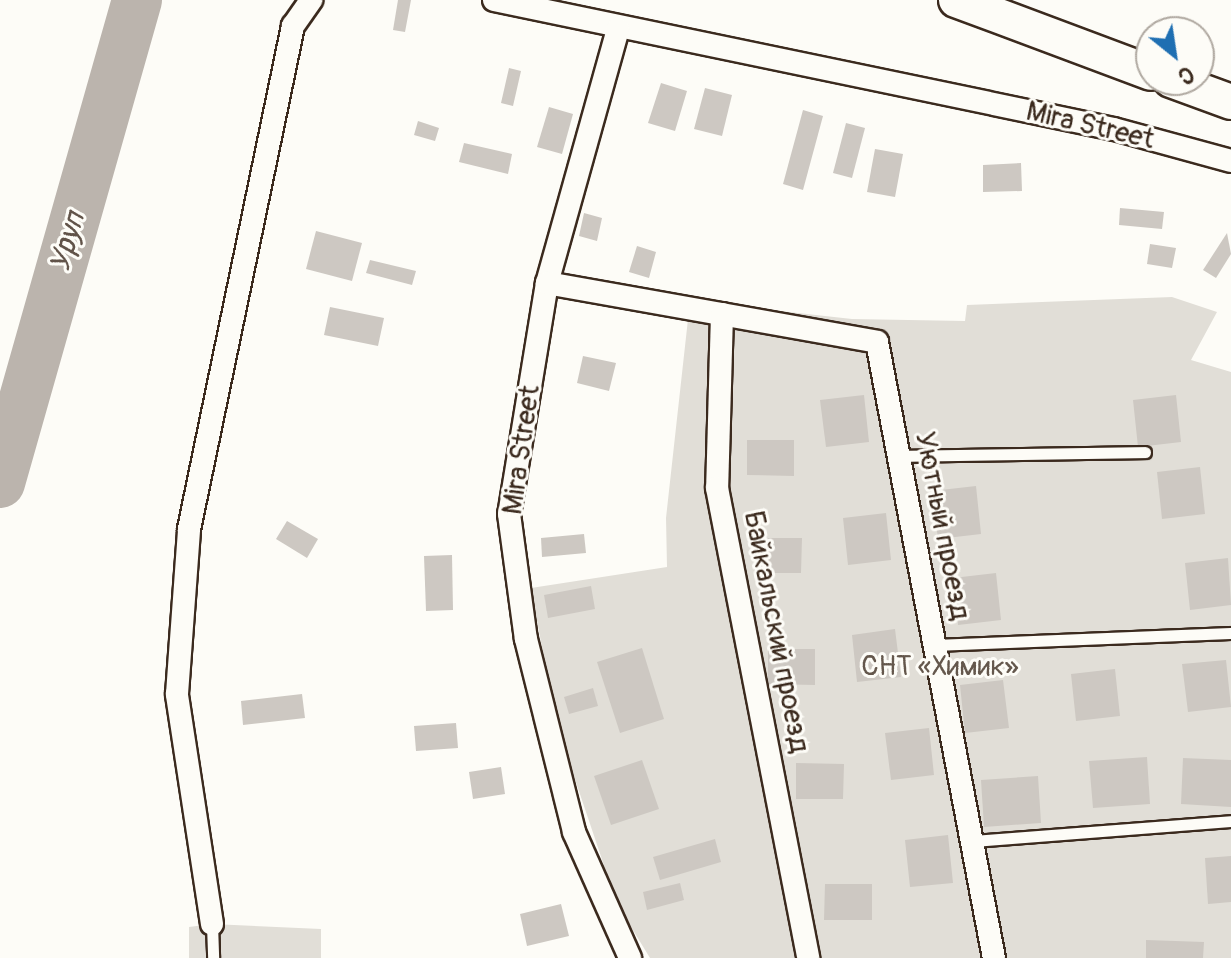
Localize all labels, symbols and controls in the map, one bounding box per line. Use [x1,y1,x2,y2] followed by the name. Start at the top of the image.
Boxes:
[1135,16,1215,96] north arrow
[1173,60,1199,91] text: С
[1023,95,1157,157] street label: Mira Street
[42,208,94,276] water label: Уруп
[496,383,548,517] street label: Mira Street
[907,429,977,623] street label: Уютный проезд
[736,508,816,756] street label: Байкальский проезд
[861,650,1019,684] park label: СНТ «Химик»

